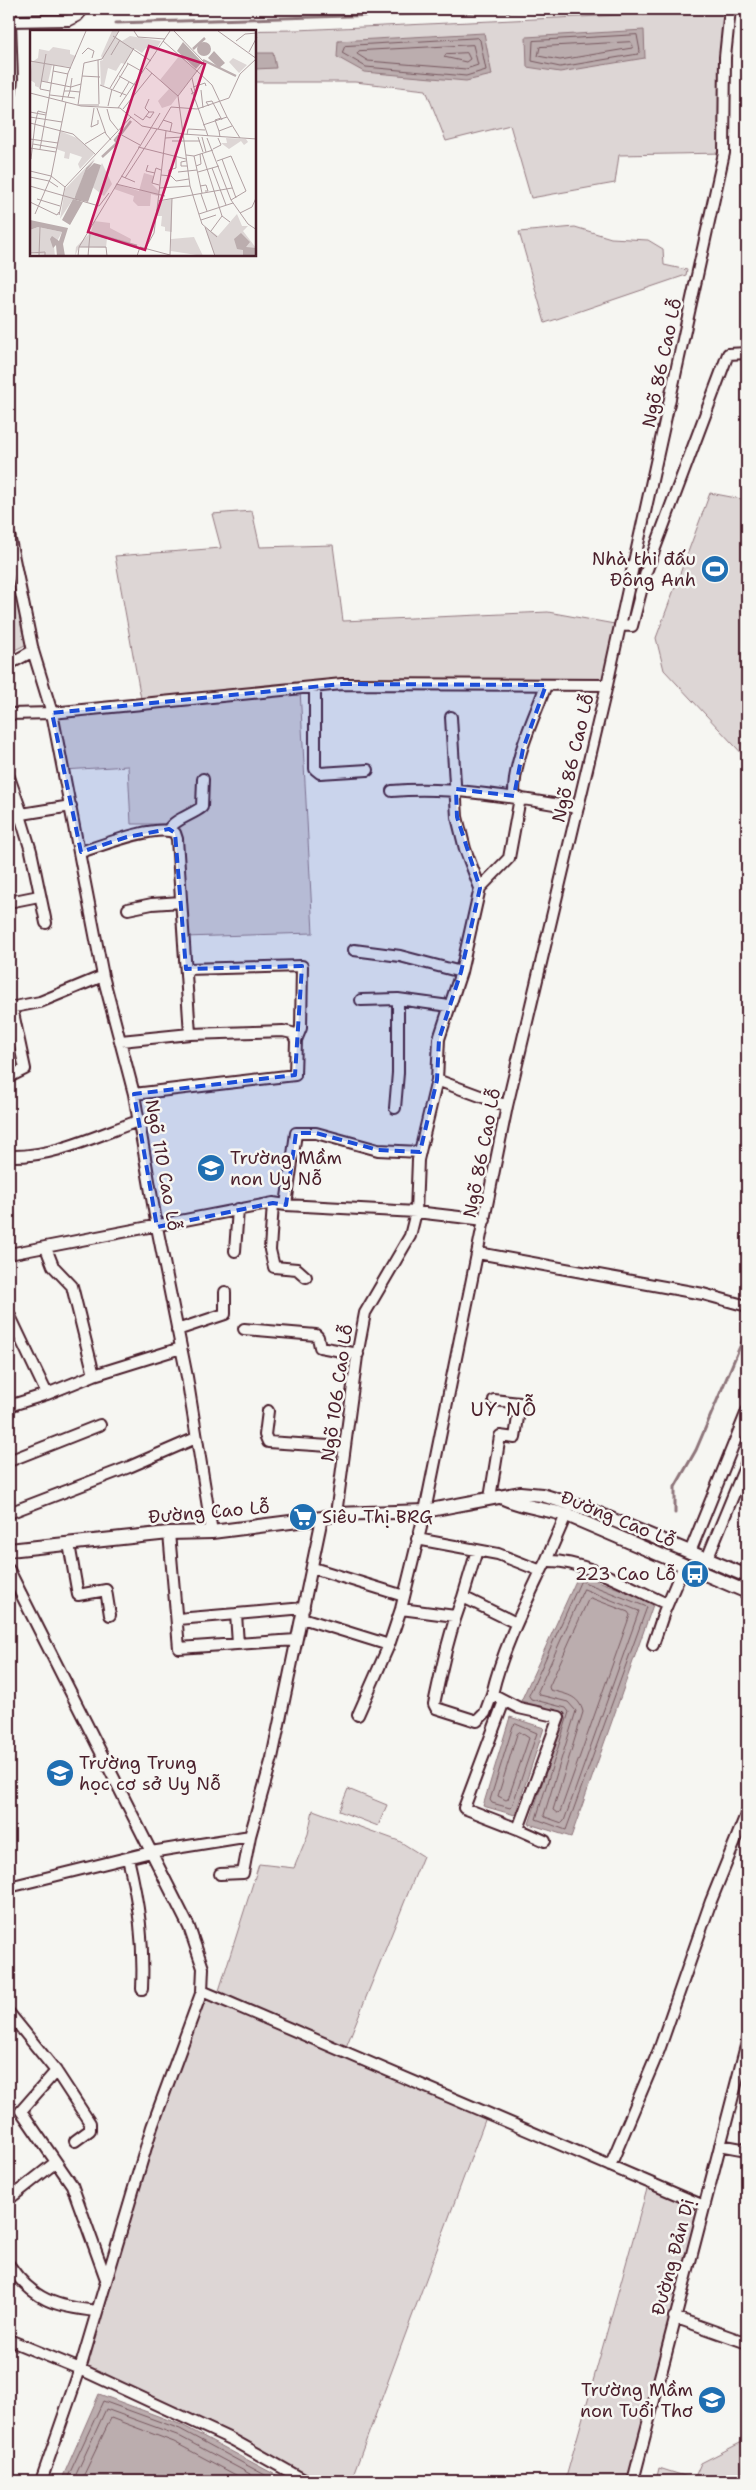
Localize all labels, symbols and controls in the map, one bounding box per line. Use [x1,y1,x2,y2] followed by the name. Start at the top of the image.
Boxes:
[30,30,256,256] inset map
[637,296,687,430] street label: Ngõ 86 Cao Lỗ
[592,547,696,592] place label: Nhà thi đấu Đông Anh
[700,554,730,584] sports icon: Nhà thi đấu Đông Anh
[547,691,599,825] street label: Ngõ 86 Cao Lỗ
[458,1086,506,1220] street label: Ngõ 86 Cao Lỗ
[140,1097,186,1233] street label: Ngõ 110 Cao Lỗ
[230,1146,342,1191] place label: Trường Mầm non Uy Nỗ
[196,1153,226,1183] school or university icon: Trường Mầm non Uy Nỗ
[315,1323,359,1463] street label: Ngõ 106 Cao Lỗ
[471,1394,537,1422] district label: UY NỖ
[557,1485,679,1553] street label: Đường Cao Lỗ
[147,1495,271,1529] street label: Đường Cao Lỗ
[288,1502,318,1532] supermarket icon: Siêu Thị BRG
[322,1505,433,1529] place label: Siêu Thị BRG
[680,1559,710,1589] bus stop icon: 223 Cao Lỗ
[575,1562,676,1586] place label: 223 Cao Lỗ
[79,1751,221,1796] place label: Trường Trung học cơ sở Uy Nỗ
[45,1758,75,1788] school or university icon: Trường Trung học cơ sở Uy Nỗ
[646,2196,700,2318] street label: Đường Đản Dị
[580,2378,693,2423] place label: Trường Mầm non Tuổi Thơ
[697,2385,727,2415] school or university icon: Trường Mầm non Tuổi Thơ

